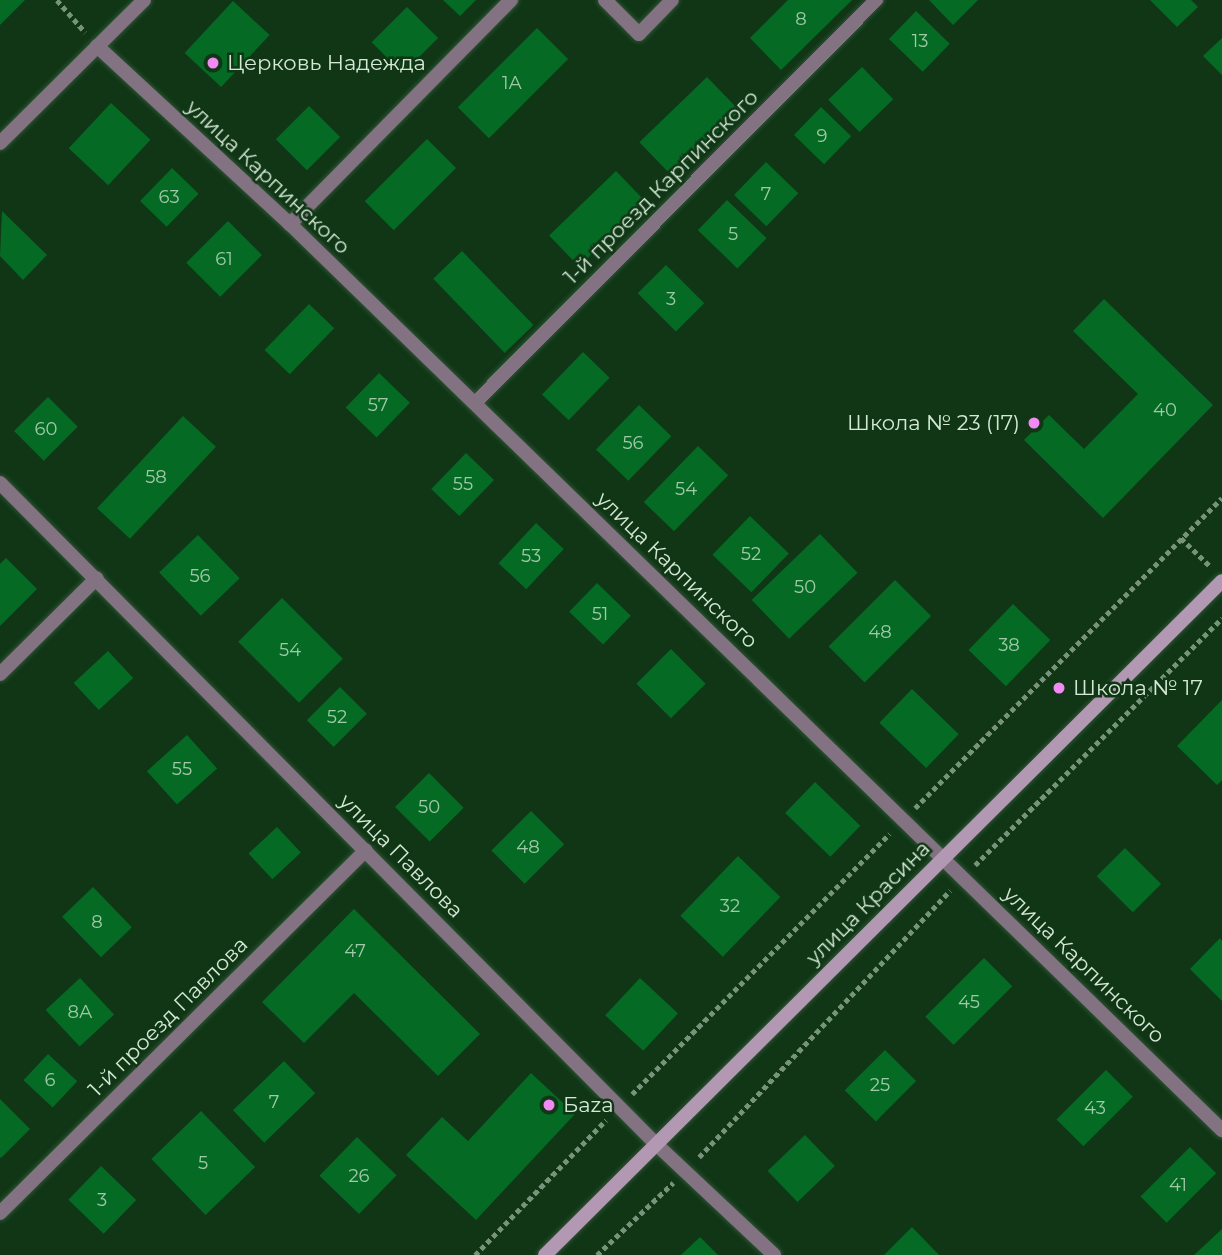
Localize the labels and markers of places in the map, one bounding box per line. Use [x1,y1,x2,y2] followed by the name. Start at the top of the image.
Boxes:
[227,50,426,76] place label: Церковь Надежда
[205,55,221,71] marker: Церковь Надежда
[847,410,1020,436] place label: Школа № 23 (17)
[1026,415,1042,431] marker: Школа № 23 (17)
[1073,675,1203,701] place label: Школа № 17
[1051,680,1067,696] marker: Школа № 17
[563,1092,614,1118] place label: Баza
[541,1097,557,1113] marker: Баza

